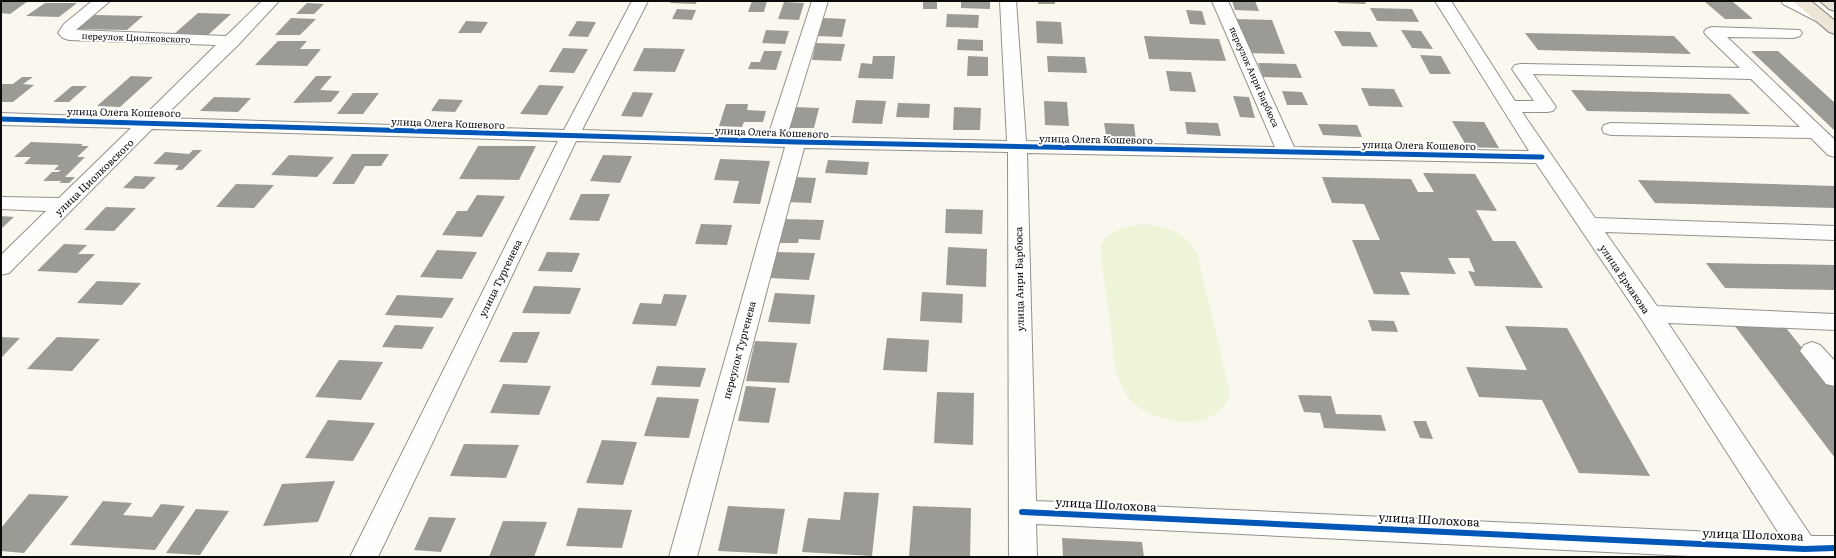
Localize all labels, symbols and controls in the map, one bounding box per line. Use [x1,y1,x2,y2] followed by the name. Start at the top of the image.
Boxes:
[1226,24,1283,129] street label: переулок Анри Барбюса
[81,28,191,46] street label: переулок Циолковского
[67,103,181,120] street label: улица Олега Кошевого
[391,113,505,132] street label: улица Олега Кошевого
[715,122,829,141] street label: улица Олега Кошевого
[1039,130,1153,147] street label: улица Олега Кошевого
[51,135,137,218] street label: улица Циолковского
[1362,136,1476,153] street label: улица Олега Кошевого
[1010,226,1027,332] street label: улица Анри Барбюса
[474,236,525,319] street label: улица Тургенева
[1597,241,1655,317] street label: улица Ермакова
[718,299,759,401] street label: переулок Тургенева
[1055,492,1158,516] street label: улица Шолохова
[1378,507,1481,531] street label: улица Шолохова
[1702,523,1805,545] street label: улица Шолохова

